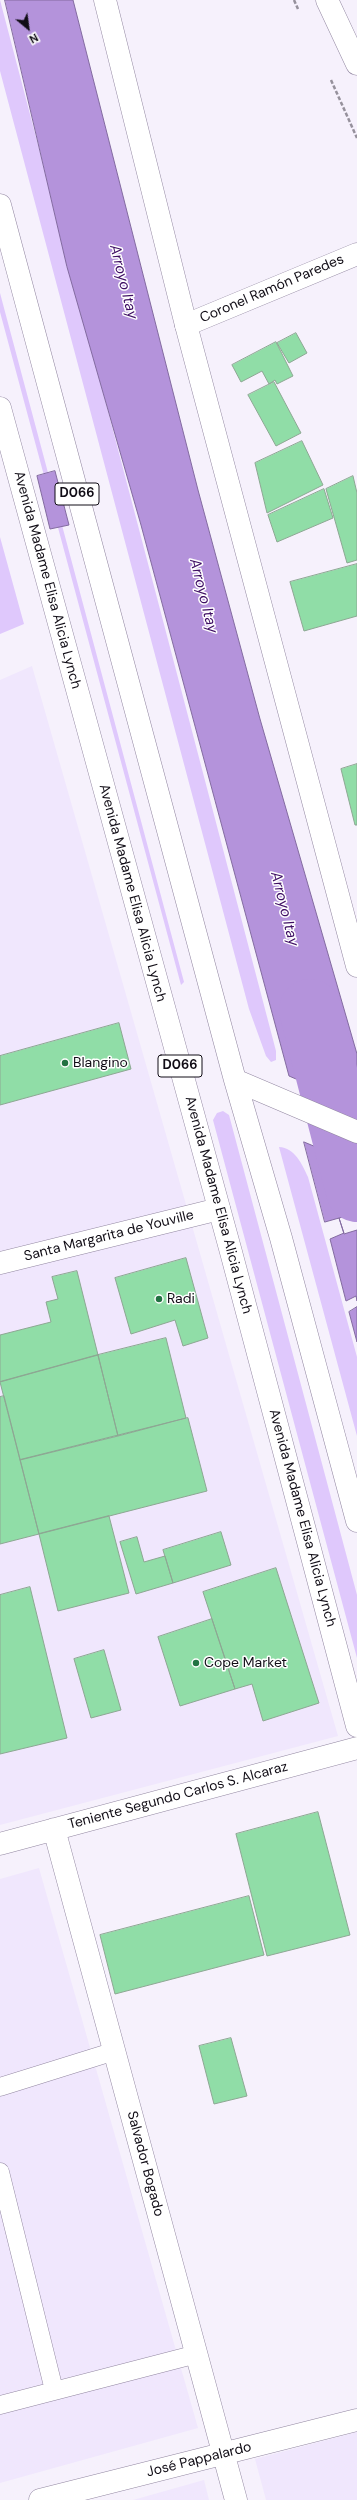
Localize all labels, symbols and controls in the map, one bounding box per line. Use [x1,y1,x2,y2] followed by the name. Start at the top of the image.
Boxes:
[8,8,48,48] north arrow
[27,30,41,47] text: N
[105,243,141,321] water label: Arroyo Itay
[198,251,346,327] street label: Coronel Ramón Paredes
[10,469,84,691] street label: Avenida Madame Elisa Alicia Lynch
[55,483,99,505] road number: D066
[185,557,221,635] water label: Arroyo Itay
[95,782,169,1004] street label: Avenida Madame Elisa Alicia Lynch
[266,870,302,948] water label: Arroyo Itay
[73,1055,128,1071] place label: Blangino
[158,1055,202,1077] road number: D066
[60,1058,70,1068] marker: Blangino
[181,1094,255,1316] street label: Avenida Madame Elisa Alicia Lynch
[22,1207,196,1265] street label: Santa Margarita de Youville
[167,1291,195,1307] place label: Radi
[154,1294,164,1304] marker: Radi
[265,1407,339,1629] street label: Avenida Madame Elisa Alicia Lynch
[204,1655,287,1671] place label: Cope Market
[191,1658,201,1668] marker: Cope Market
[66,1759,290,1833] street label: Teniente Segundo Carlos S. Alcaraz
[123,2109,167,2219] street label: Salvador Bogado
[145,2439,253,2481] street label: José Pappalardo

